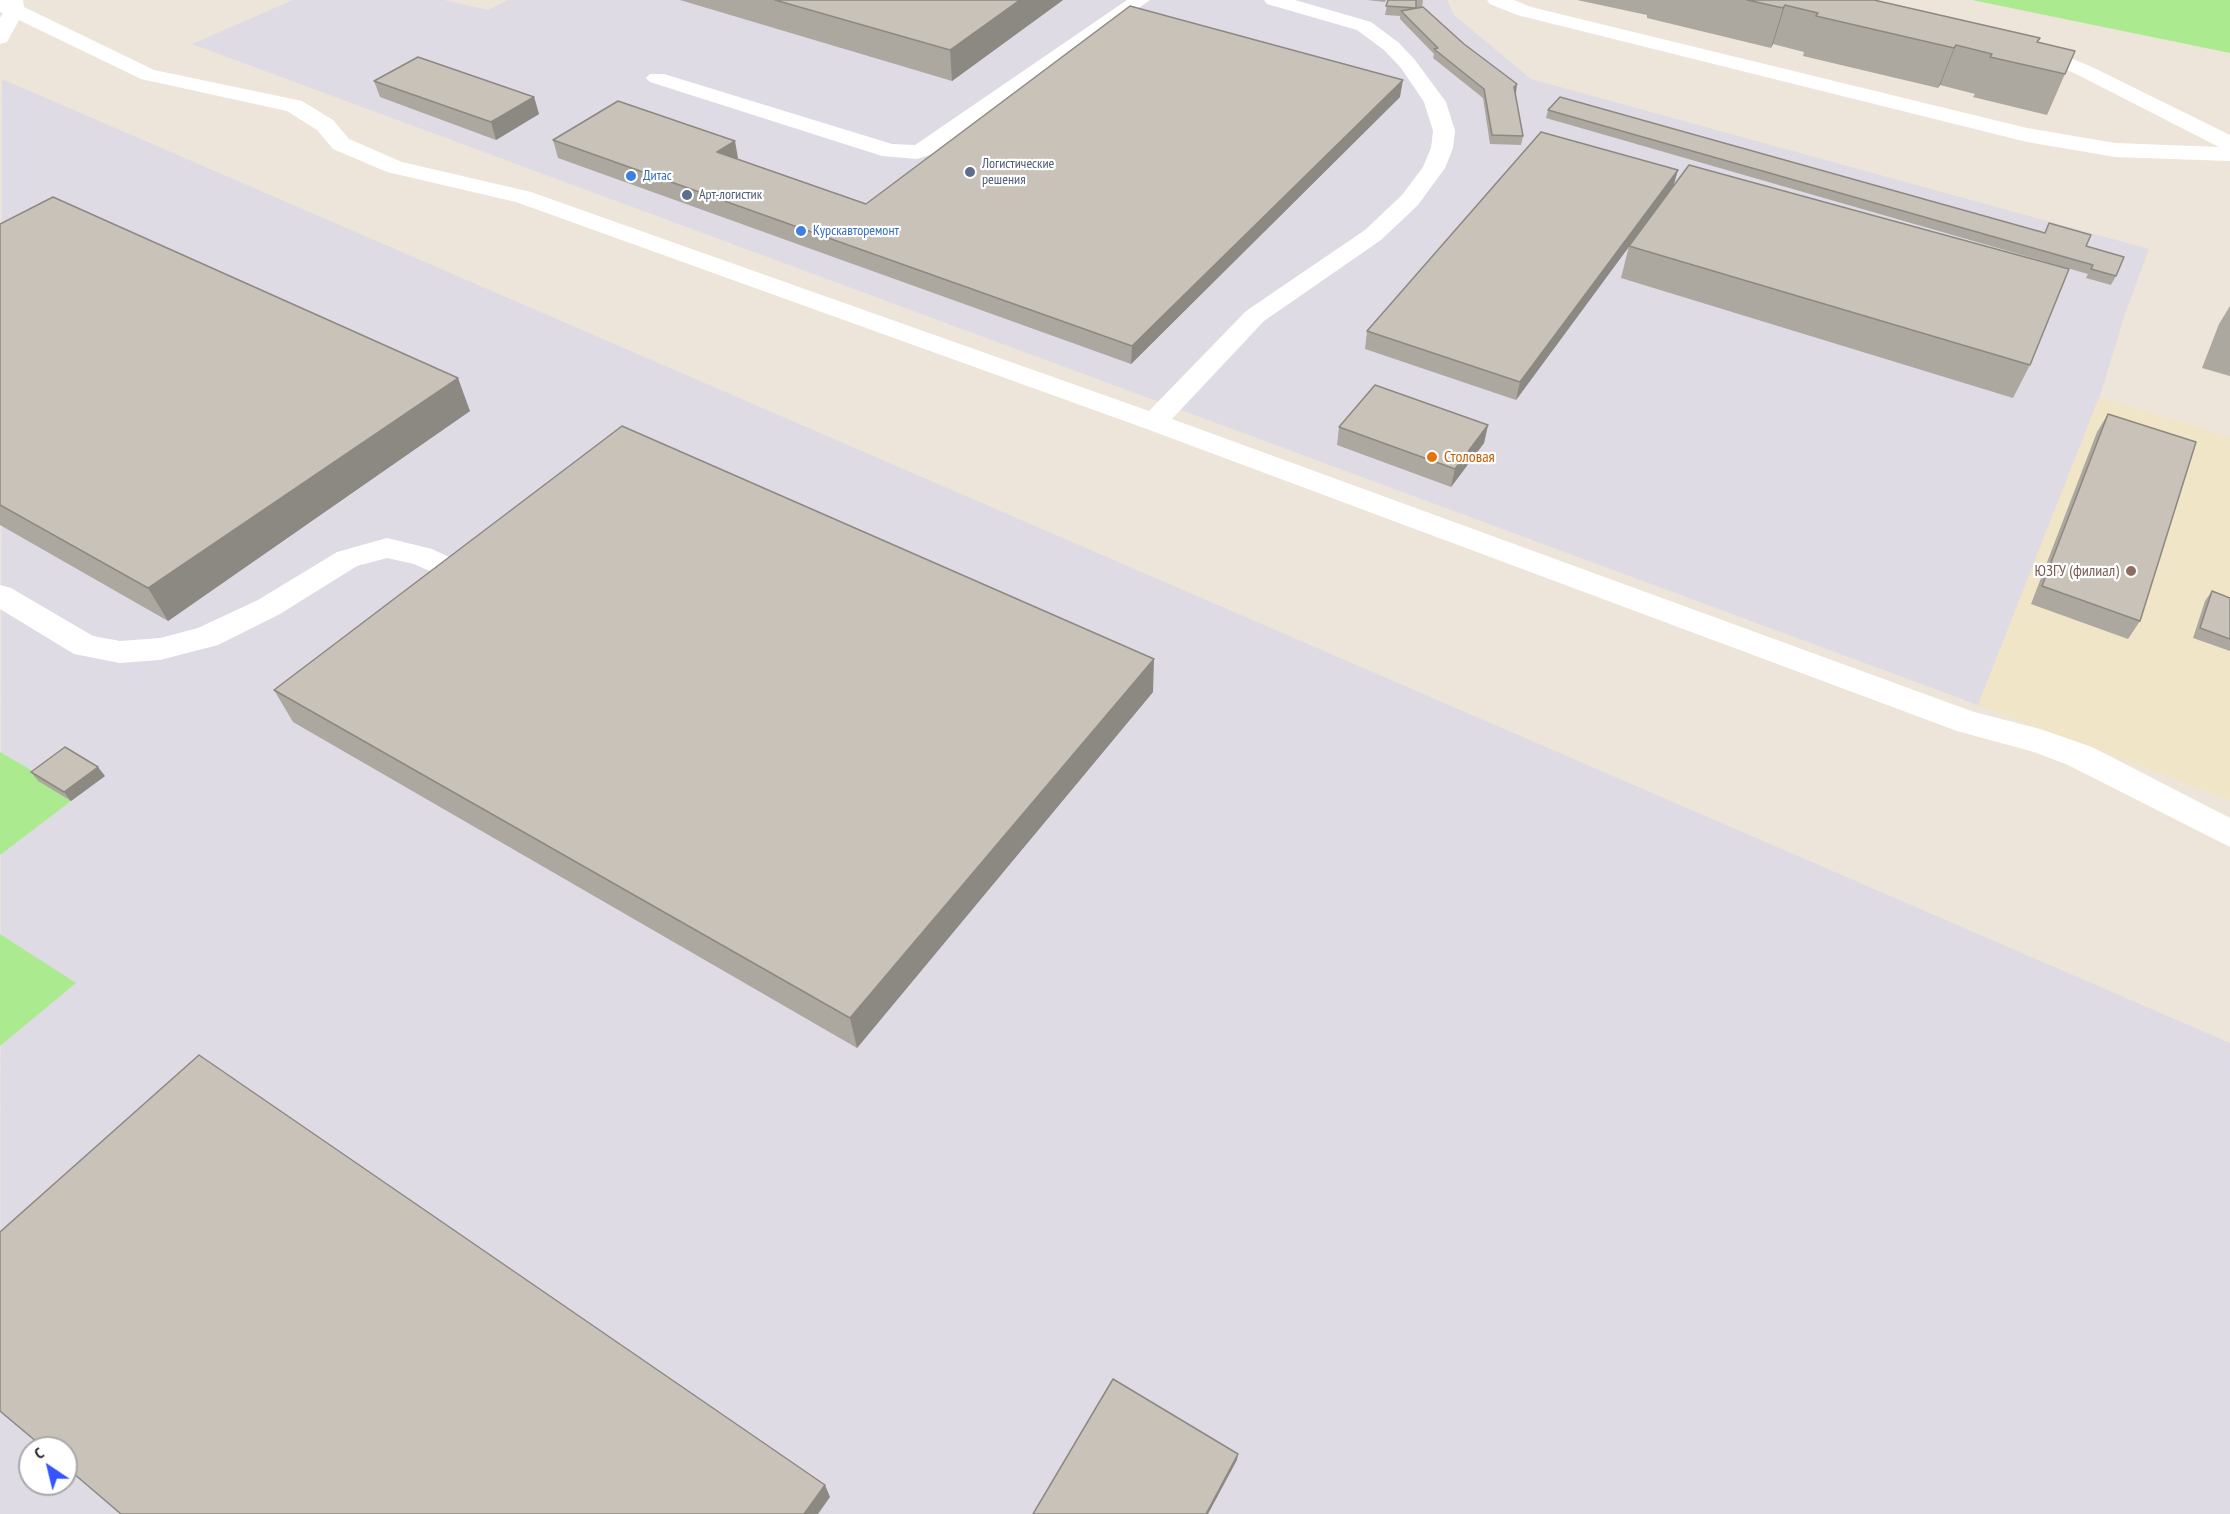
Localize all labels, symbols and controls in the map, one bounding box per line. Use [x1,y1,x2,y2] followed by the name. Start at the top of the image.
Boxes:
[982,156,1054,188] place label: Логистические решения
[963,165,977,179] marker: Логистические решения
[643,168,672,184] place label: Дитас
[624,169,638,183] marker: Дитас
[699,187,762,203] place label: Арт-логистик
[680,188,694,202] marker: Арт-логистик
[813,223,899,239] place label: Курскавторемонт
[794,224,808,238] marker: Курскавторемонт
[1444,447,1495,467] place label: Столовая
[1425,450,1439,464] marker: Столовая
[2034,561,2119,581] place label: ЮЗГУ (филиал)
[2124,564,2138,578] marker: ЮЗГУ (филиал)
[18,1436,78,1496] north arrow
[30,1443,48,1463] text: С

